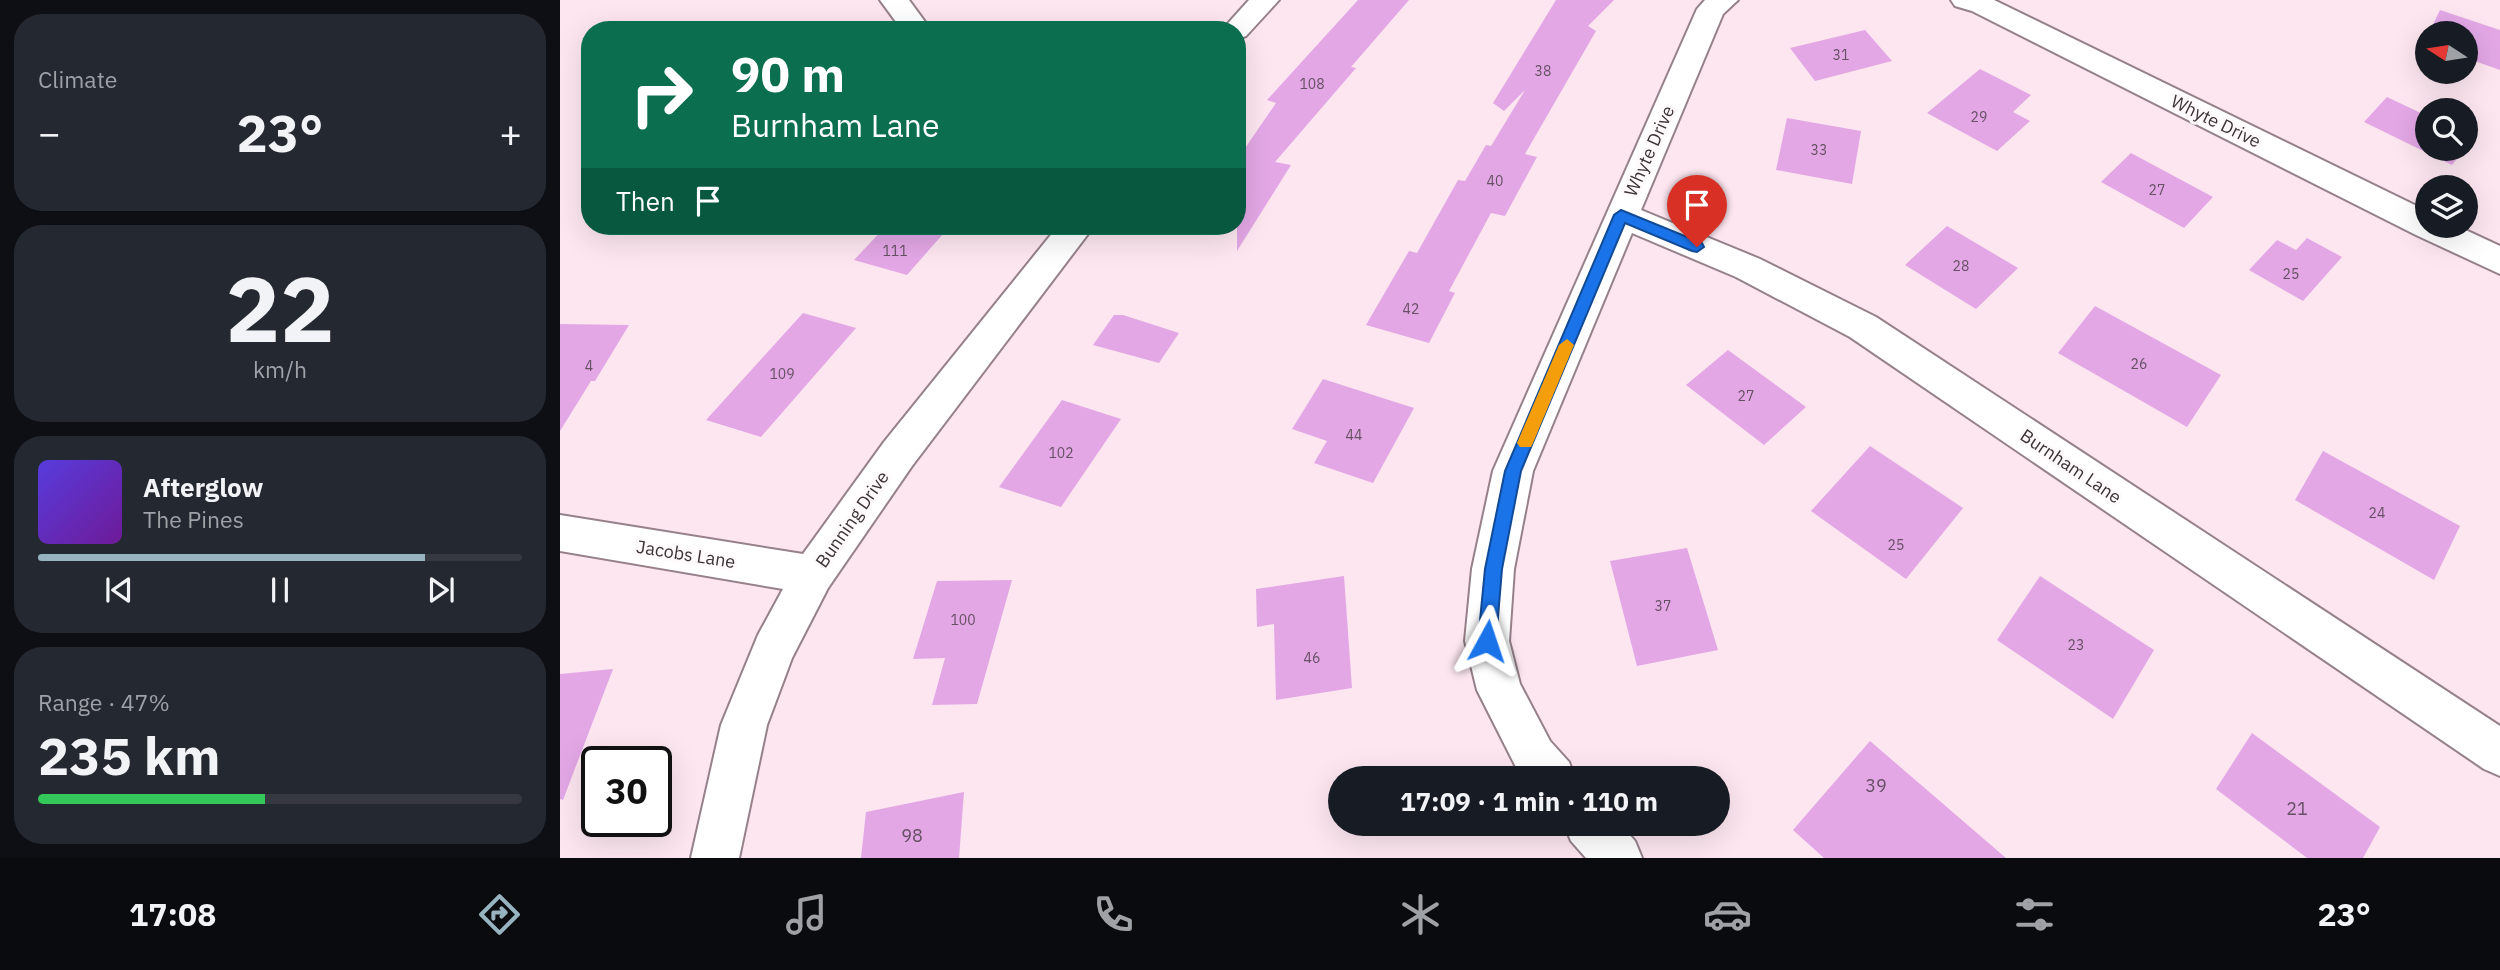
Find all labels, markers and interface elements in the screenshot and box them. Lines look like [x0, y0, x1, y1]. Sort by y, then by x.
north arrow [2415, 21, 2478, 84]
map controls [2415, 21, 2478, 238]
text: 90 m [731, 42, 845, 105]
house number: 31 [1833, 46, 1849, 64]
icon: right [616, 49, 707, 140]
house number: 38 [1535, 62, 1551, 80]
text: Climate [38, 64, 117, 94]
house number: 108 [1299, 75, 1325, 93]
street label: Whyte Drive [2167, 89, 2265, 153]
button: search [2415, 98, 2478, 161]
text: 23° [237, 99, 323, 166]
street label: Whyte Drive [1619, 102, 1679, 200]
text: Burnham Lane [731, 104, 940, 146]
text: − [38, 108, 61, 157]
text: + [499, 108, 522, 157]
house number: 29 [1971, 108, 1987, 126]
house number: 33 [1811, 141, 1827, 159]
house number: 40 [1487, 172, 1503, 190]
pin [1667, 175, 1727, 247]
button: layers [2415, 175, 2478, 238]
house number: 27 [2149, 181, 2165, 199]
icon: arrive [689, 182, 727, 220]
text: Then [616, 184, 675, 218]
icon: arrive [1678, 186, 1716, 224]
house number: 111 [882, 242, 908, 260]
text: 22 [225, 249, 335, 367]
house number: 28 [1953, 257, 1969, 275]
house number: 25 [2283, 265, 2299, 283]
house number: 42 [1403, 300, 1419, 318]
text: km/h [253, 354, 307, 384]
house number: 26 [2131, 355, 2147, 373]
house number: 4 [585, 357, 593, 375]
house number: 109 [769, 365, 795, 383]
house number: 27 [1738, 387, 1754, 405]
street label: Burnham Lane [2016, 424, 2126, 508]
house number: 44 [1346, 426, 1362, 444]
house number: 102 [1048, 444, 1074, 462]
street label: Bunning Drive [810, 466, 894, 572]
text: Afterglow [143, 470, 263, 504]
text: The Pines [143, 504, 244, 534]
house number: 24 [2369, 504, 2385, 522]
street label: Jacobs Lane [635, 535, 737, 573]
house number: 25 [1888, 536, 1904, 554]
icon: previous [100, 571, 138, 609]
icon: pause [261, 571, 299, 609]
icon: next [422, 571, 460, 609]
house number: 37 [1655, 597, 1671, 615]
position arrow [1450, 604, 1524, 678]
house number: 100 [950, 611, 976, 629]
house number: 23 [2068, 636, 2084, 654]
house number: 46 [1304, 649, 1320, 667]
text: Range · 47% [38, 687, 170, 717]
text: 235 km [38, 722, 220, 789]
speed limit sign: 30 [581, 746, 672, 837]
house number: 39 [1865, 774, 1887, 797]
text: 17:09 · 1 min · 110 m [1400, 784, 1658, 818]
house number: 21 [2286, 797, 2308, 820]
house number: 98 [901, 824, 923, 847]
icon: directions [475, 890, 524, 939]
icon: music [782, 890, 831, 939]
icon: phone [1089, 890, 1138, 939]
icon: climate [1396, 890, 1445, 939]
icon: car [1703, 890, 1752, 939]
icon: filters [2010, 890, 2059, 939]
text: 17:08 [129, 893, 216, 935]
text: 23° [2317, 893, 2371, 935]

